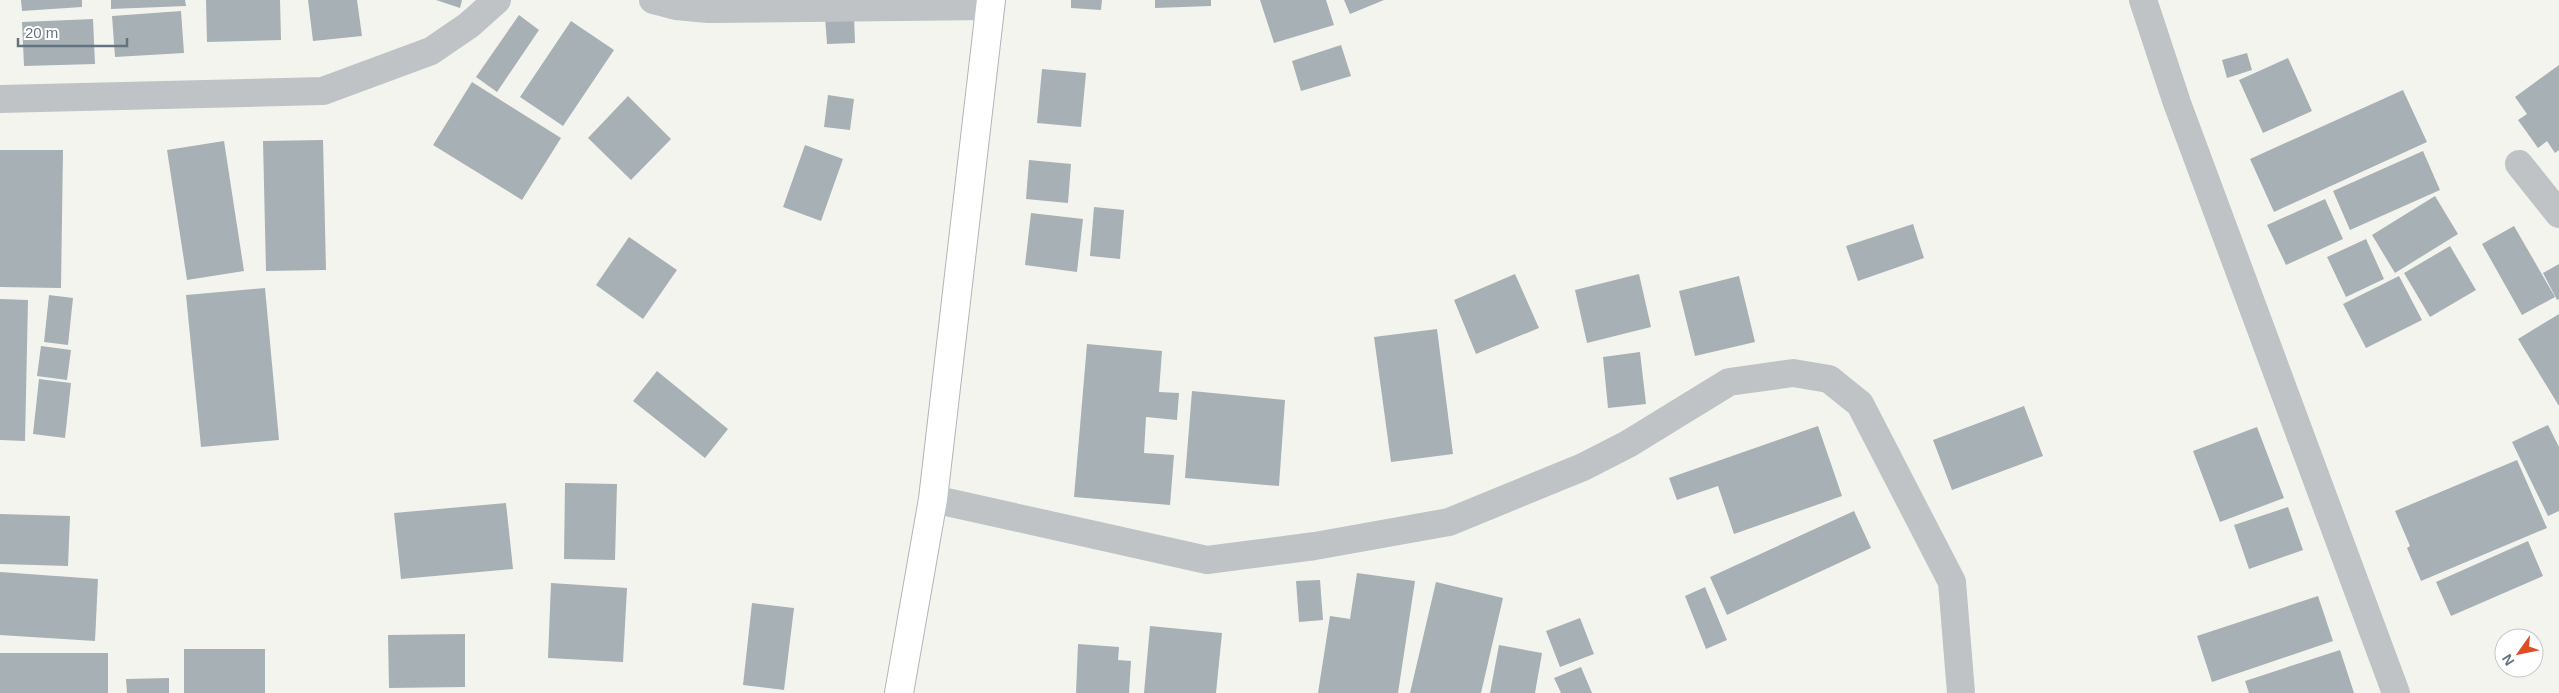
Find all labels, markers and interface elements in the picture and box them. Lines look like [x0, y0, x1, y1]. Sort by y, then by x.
scale bar [18, 15, 126, 47]
text: 20 m [25, 24, 58, 41]
north arrow [2494, 628, 2544, 678]
text: N [2499, 651, 2518, 669]

